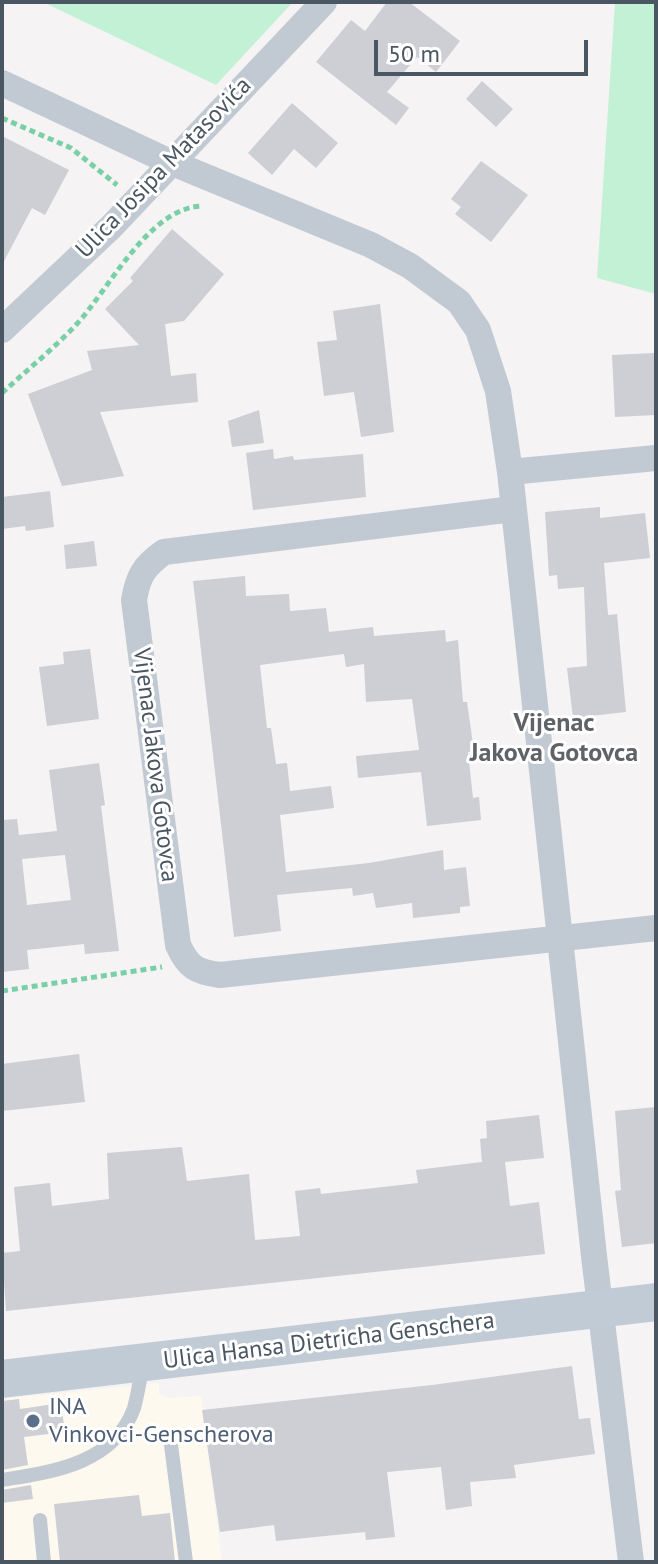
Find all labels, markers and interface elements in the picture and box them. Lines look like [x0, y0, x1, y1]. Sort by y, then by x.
scale bar [378, 24, 592, 74]
text: 50 m [388, 38, 440, 69]
street label: Ulica Josipa Matasovića [70, 72, 258, 264]
street label: Vijenac Jakova Gotovca [126, 646, 184, 884]
district label: Vijenac Jakova Gotovca [470, 708, 638, 770]
street label: Ulica Hansa Dietricha Genschera [162, 1306, 496, 1376]
place label: INA Vinkovci-Genscherova [49, 1393, 274, 1449]
marker: INA Vinkovci-Genscherova [24, 1412, 42, 1430]

